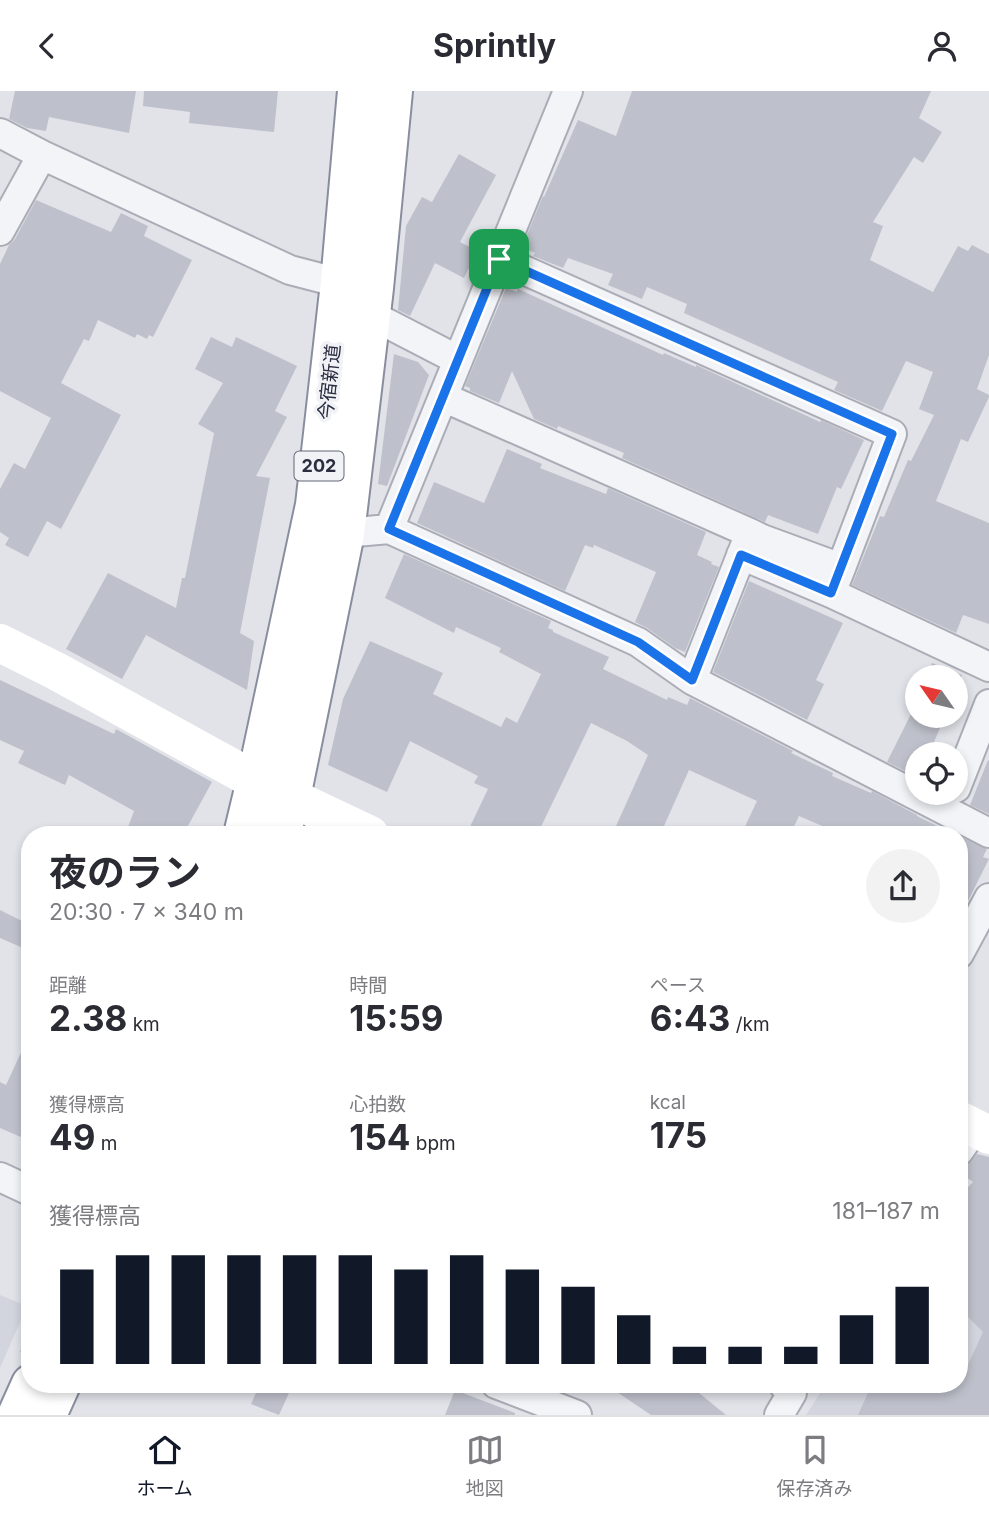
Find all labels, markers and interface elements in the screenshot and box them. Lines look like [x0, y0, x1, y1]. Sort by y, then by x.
text: Sprintly [433, 26, 556, 65]
icon: back [28, 27, 66, 65]
icon: person [923, 27, 961, 65]
pin [469, 229, 529, 289]
icon: arrive [480, 240, 518, 278]
street label: 今宿新道 [314, 343, 345, 421]
road number: 202 [294, 451, 344, 481]
north arrow [905, 665, 968, 728]
map controls [905, 665, 968, 805]
button: locate [905, 742, 968, 805]
text: 夜のラン [49, 849, 201, 895]
button: share [866, 849, 940, 923]
text: 20:30 · 7 × 340 m [49, 898, 244, 926]
text: 距離 [49, 974, 87, 997]
text: 時間 [349, 974, 387, 997]
text: ペース [650, 974, 706, 997]
text: 2.38 [49, 997, 127, 1039]
text: 15:59 [349, 997, 444, 1039]
text: 6:43 [650, 997, 730, 1039]
text: km [127, 1013, 160, 1036]
text: /km [730, 1013, 770, 1036]
text: kcal [650, 1091, 686, 1114]
text: 獲得標高 [49, 1093, 125, 1116]
text: 心拍数 [349, 1093, 406, 1116]
text: 175 [650, 1114, 707, 1156]
text: 49 [49, 1116, 95, 1158]
text: 154 [349, 1116, 410, 1158]
text: m [95, 1132, 117, 1155]
text: bpm [410, 1132, 456, 1155]
text: 181–187 m [832, 1197, 940, 1225]
text: 獲得標高 [49, 1202, 141, 1230]
tab: ホーム [136, 1431, 193, 1500]
tab: 地図 [466, 1431, 504, 1500]
tab: 保存済み [777, 1431, 853, 1500]

